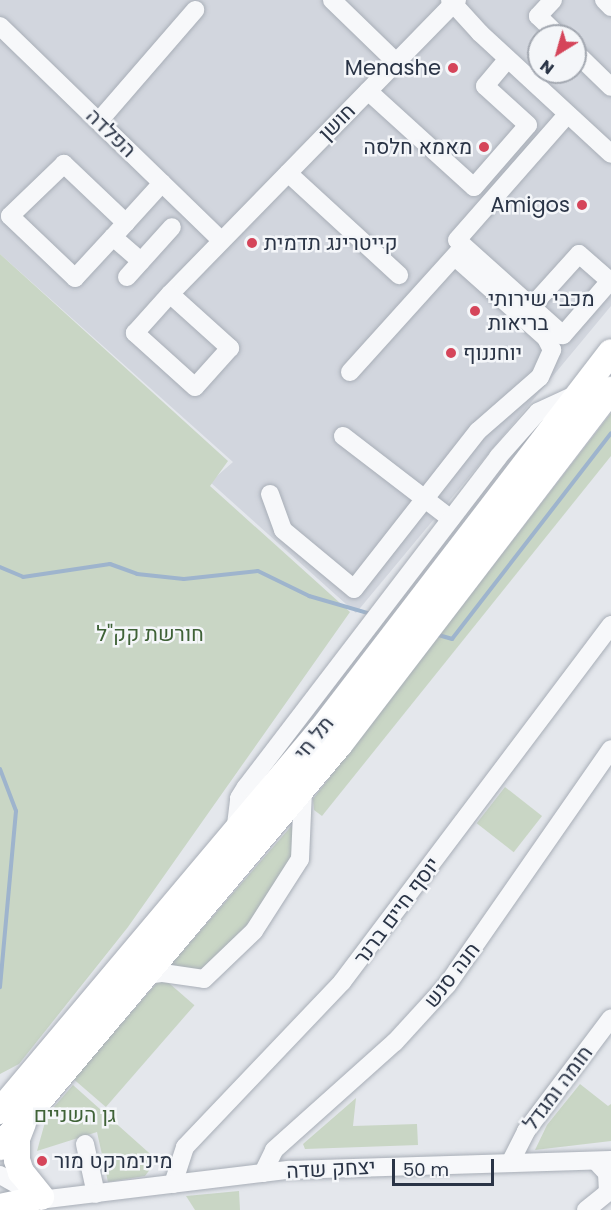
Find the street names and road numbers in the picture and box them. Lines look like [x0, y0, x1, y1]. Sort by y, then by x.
street label: חושן [313, 98, 361, 146]
street label: הפלדה [81, 103, 141, 163]
street label: תל חי [289, 711, 339, 765]
street label: יוסף חיים ברנר [349, 852, 445, 970]
street label: חנה סנש [419, 937, 485, 1013]
street label: חומה ומגדל [518, 1041, 598, 1135]
street label: יצחק שדה [286, 1154, 376, 1184]

